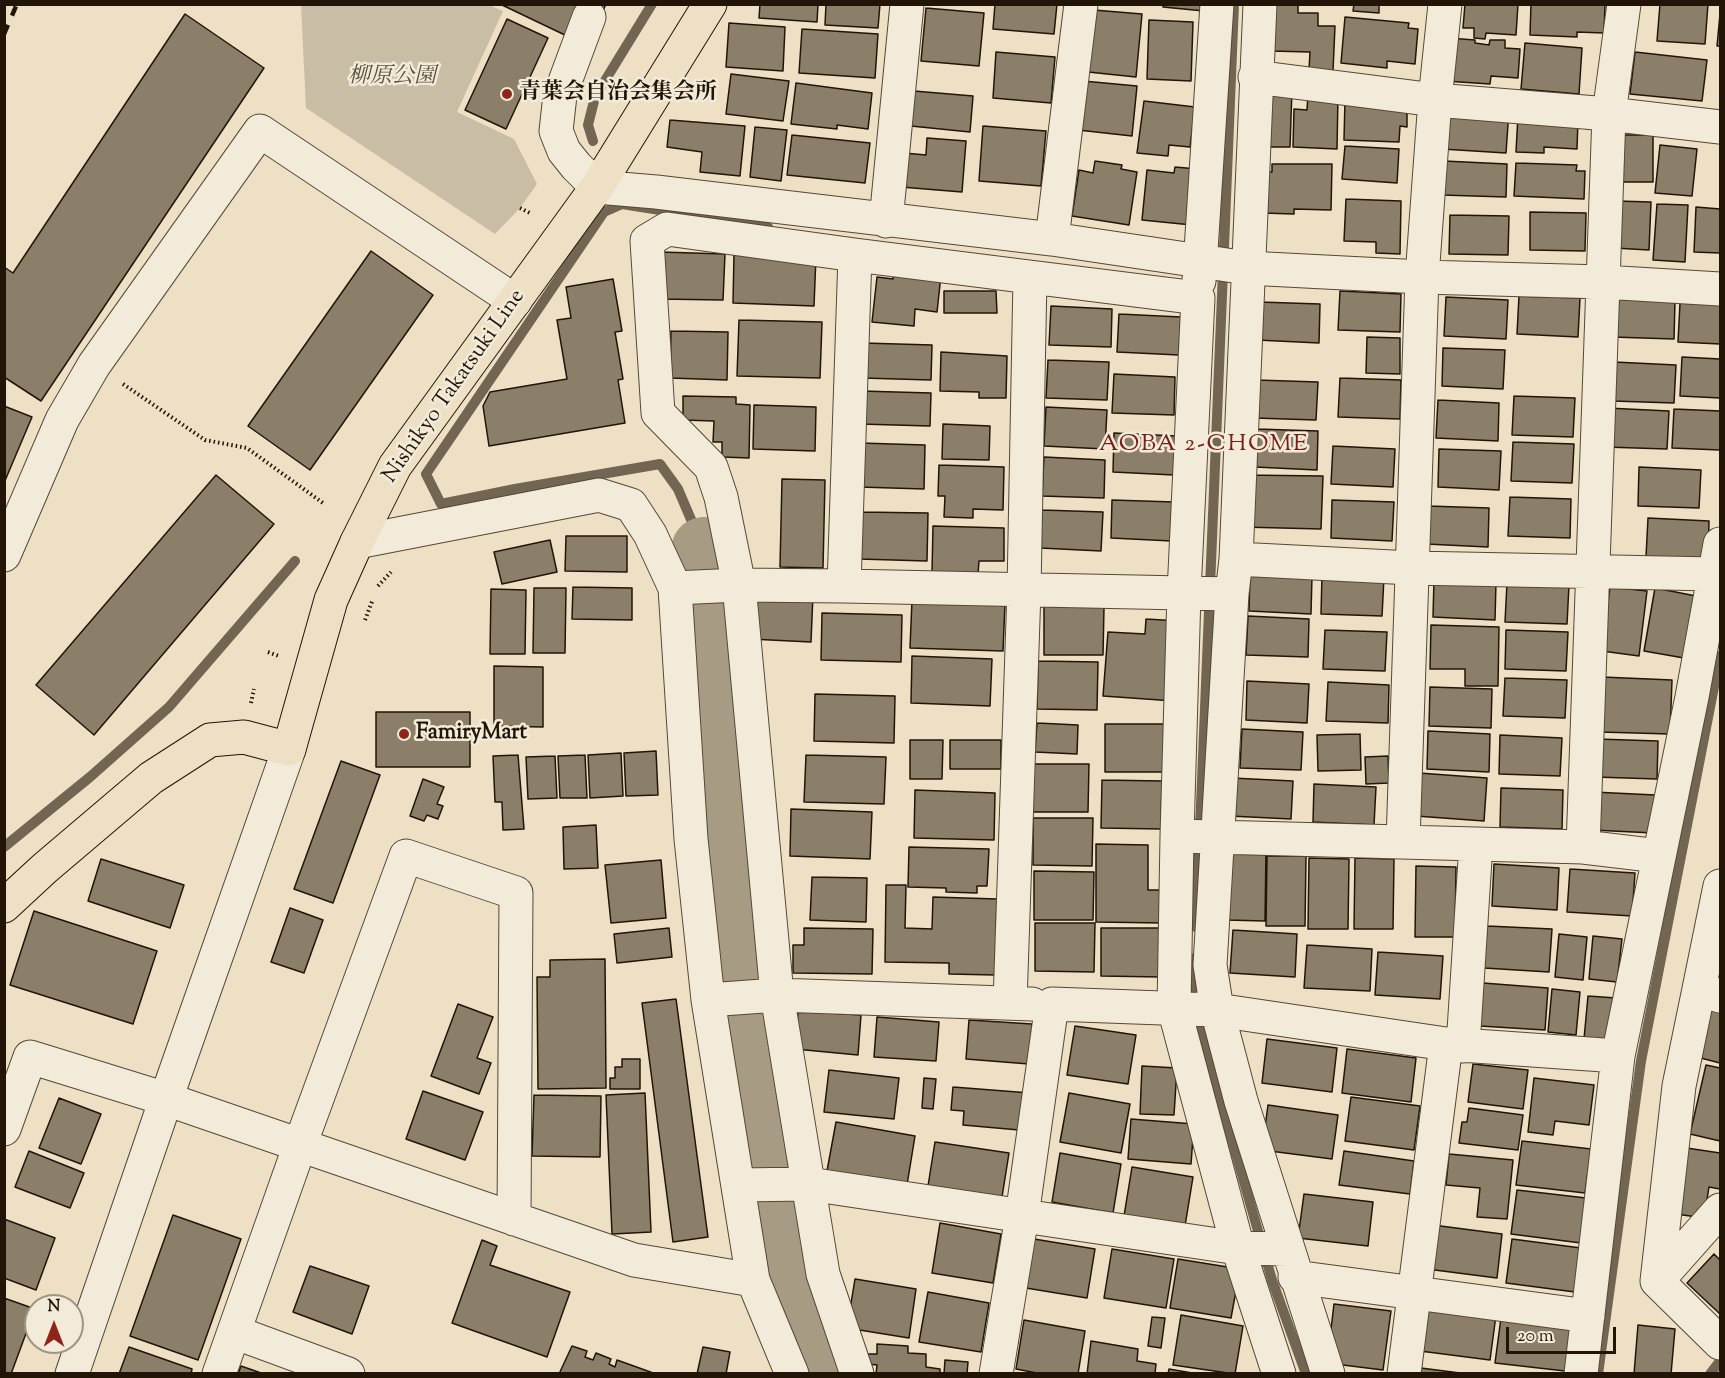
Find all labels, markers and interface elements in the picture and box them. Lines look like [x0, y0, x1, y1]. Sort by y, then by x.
park label: 柳原公園 [348, 65, 436, 91]
place label: 青葉会自治会集会所 [519, 81, 717, 107]
marker: 青葉会自治会集会所 [500, 87, 514, 101]
street label: Nishikyo Takatsuki Line [378, 285, 532, 489]
district label: AOBA 2-CHOME [1099, 432, 1309, 460]
place label: FamiryMart [416, 721, 527, 747]
marker: FamiryMart [397, 727, 411, 741]
north arrow [24, 1294, 84, 1354]
text: N [48, 1296, 60, 1319]
scale bar [1509, 1315, 1618, 1353]
text: 20 m [1517, 1324, 1554, 1350]

